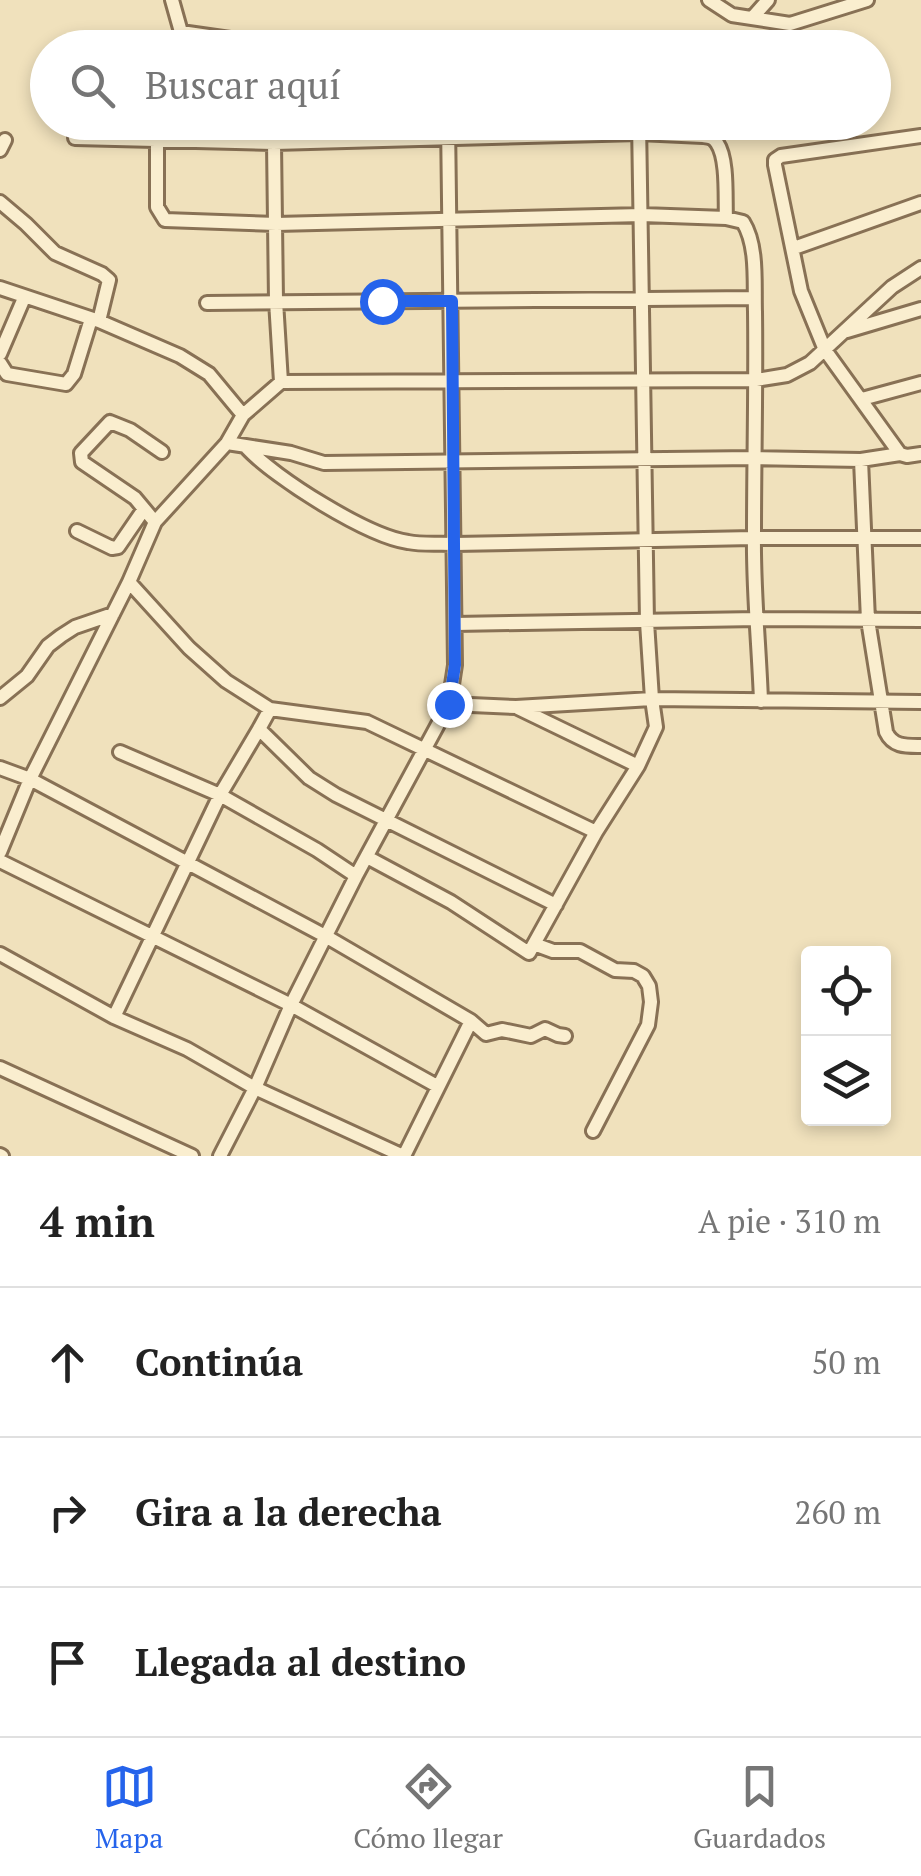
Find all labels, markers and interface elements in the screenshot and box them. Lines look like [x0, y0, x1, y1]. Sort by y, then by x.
search box [30, 30, 891, 140]
icon: search [65, 58, 120, 113]
text: Buscar aquí [145, 60, 341, 110]
route start [360, 279, 406, 325]
route end [427, 682, 473, 728]
map controls [801, 946, 891, 1126]
button: locate [801, 946, 891, 1036]
button: layers [801, 1036, 891, 1126]
text: 4 min [40, 1193, 155, 1249]
text: A pie · 310 m [698, 1200, 881, 1242]
icon: ahead [40, 1335, 95, 1390]
text: Continúa [135, 1337, 303, 1387]
text: 50 m [811, 1341, 881, 1383]
icon: right [40, 1485, 95, 1540]
text: Gira a la derecha [135, 1487, 442, 1537]
text: 260 m [794, 1491, 881, 1533]
icon: arrive [40, 1635, 95, 1690]
text: Llegada al destino [135, 1637, 466, 1687]
tab: Mapa [95, 1759, 163, 1856]
tab: Cómo llegar [353, 1759, 503, 1856]
tab: Guardados [693, 1759, 826, 1856]

